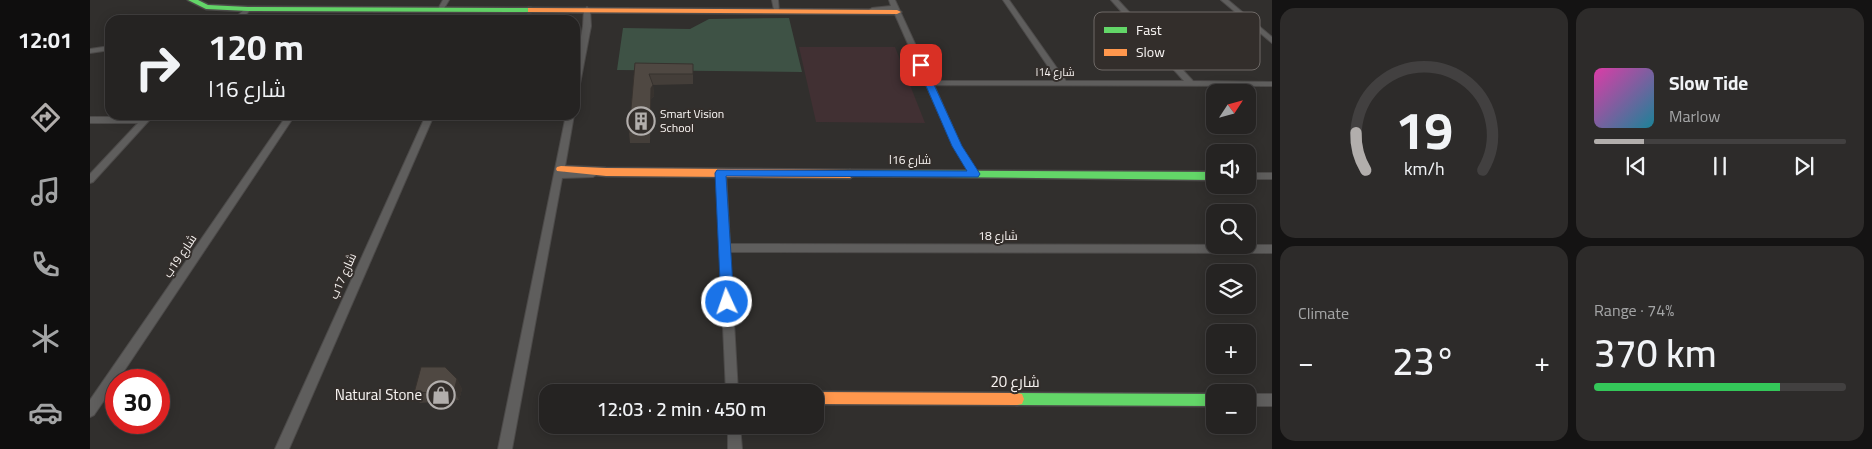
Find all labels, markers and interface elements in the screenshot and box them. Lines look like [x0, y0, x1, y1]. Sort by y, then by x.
legend [1094, 12, 1260, 70]
text: 120 m [208, 14, 304, 80]
text: Fast [1136, 17, 1162, 43]
text: 12:01 [18, 19, 72, 61]
icon: right [125, 35, 190, 100]
text: Slow [1136, 39, 1165, 65]
pin [900, 44, 942, 86]
icon: arrive [907, 51, 935, 79]
street label: شارع 14ا [1035, 62, 1075, 82]
text: Slow Tide [1669, 65, 1748, 101]
text: شارع 16ا [208, 68, 286, 110]
text: 19 [1395, 81, 1453, 179]
north arrow [1206, 84, 1256, 134]
map controls [1206, 84, 1256, 434]
icon: directions [28, 100, 63, 135]
text: Marlow [1669, 101, 1720, 131]
place label: Smart Vision School [660, 102, 724, 139]
building icon: Smart Vision School [626, 106, 656, 136]
button: sound [1206, 144, 1256, 194]
street label: شارع 16ا [889, 148, 931, 171]
text: km/h [1404, 152, 1444, 185]
icon: previous [1622, 152, 1650, 180]
icon: pause [1706, 152, 1734, 180]
icon: next [1790, 152, 1818, 180]
icon: music [28, 174, 63, 209]
button: search [1206, 204, 1256, 254]
street label: شارع 18 [978, 224, 1018, 247]
street label: شارع 19ب [156, 229, 203, 282]
icon: phone [28, 247, 63, 282]
street label: شارع 17ب [322, 249, 363, 303]
button: layers [1206, 264, 1256, 314]
position arrow [700, 275, 752, 327]
text: Range · 74% [1594, 295, 1674, 325]
text: Climate [1298, 298, 1349, 328]
text: 370 km [1594, 317, 1717, 389]
icon: climate [28, 321, 63, 356]
button: + [1206, 324, 1256, 374]
text: 23° [1392, 325, 1456, 397]
text: − [1298, 336, 1314, 388]
text: + [1534, 336, 1550, 388]
street label: شارع 20 [990, 367, 1040, 396]
speed limit sign: 30 [105, 369, 170, 434]
place label: Natural Stone [335, 380, 422, 409]
shop icon: Natural Stone [426, 380, 456, 410]
button: − [1206, 384, 1256, 434]
text: 12:03 · 2 min · 450 m [597, 391, 766, 427]
icon: car [28, 395, 63, 430]

